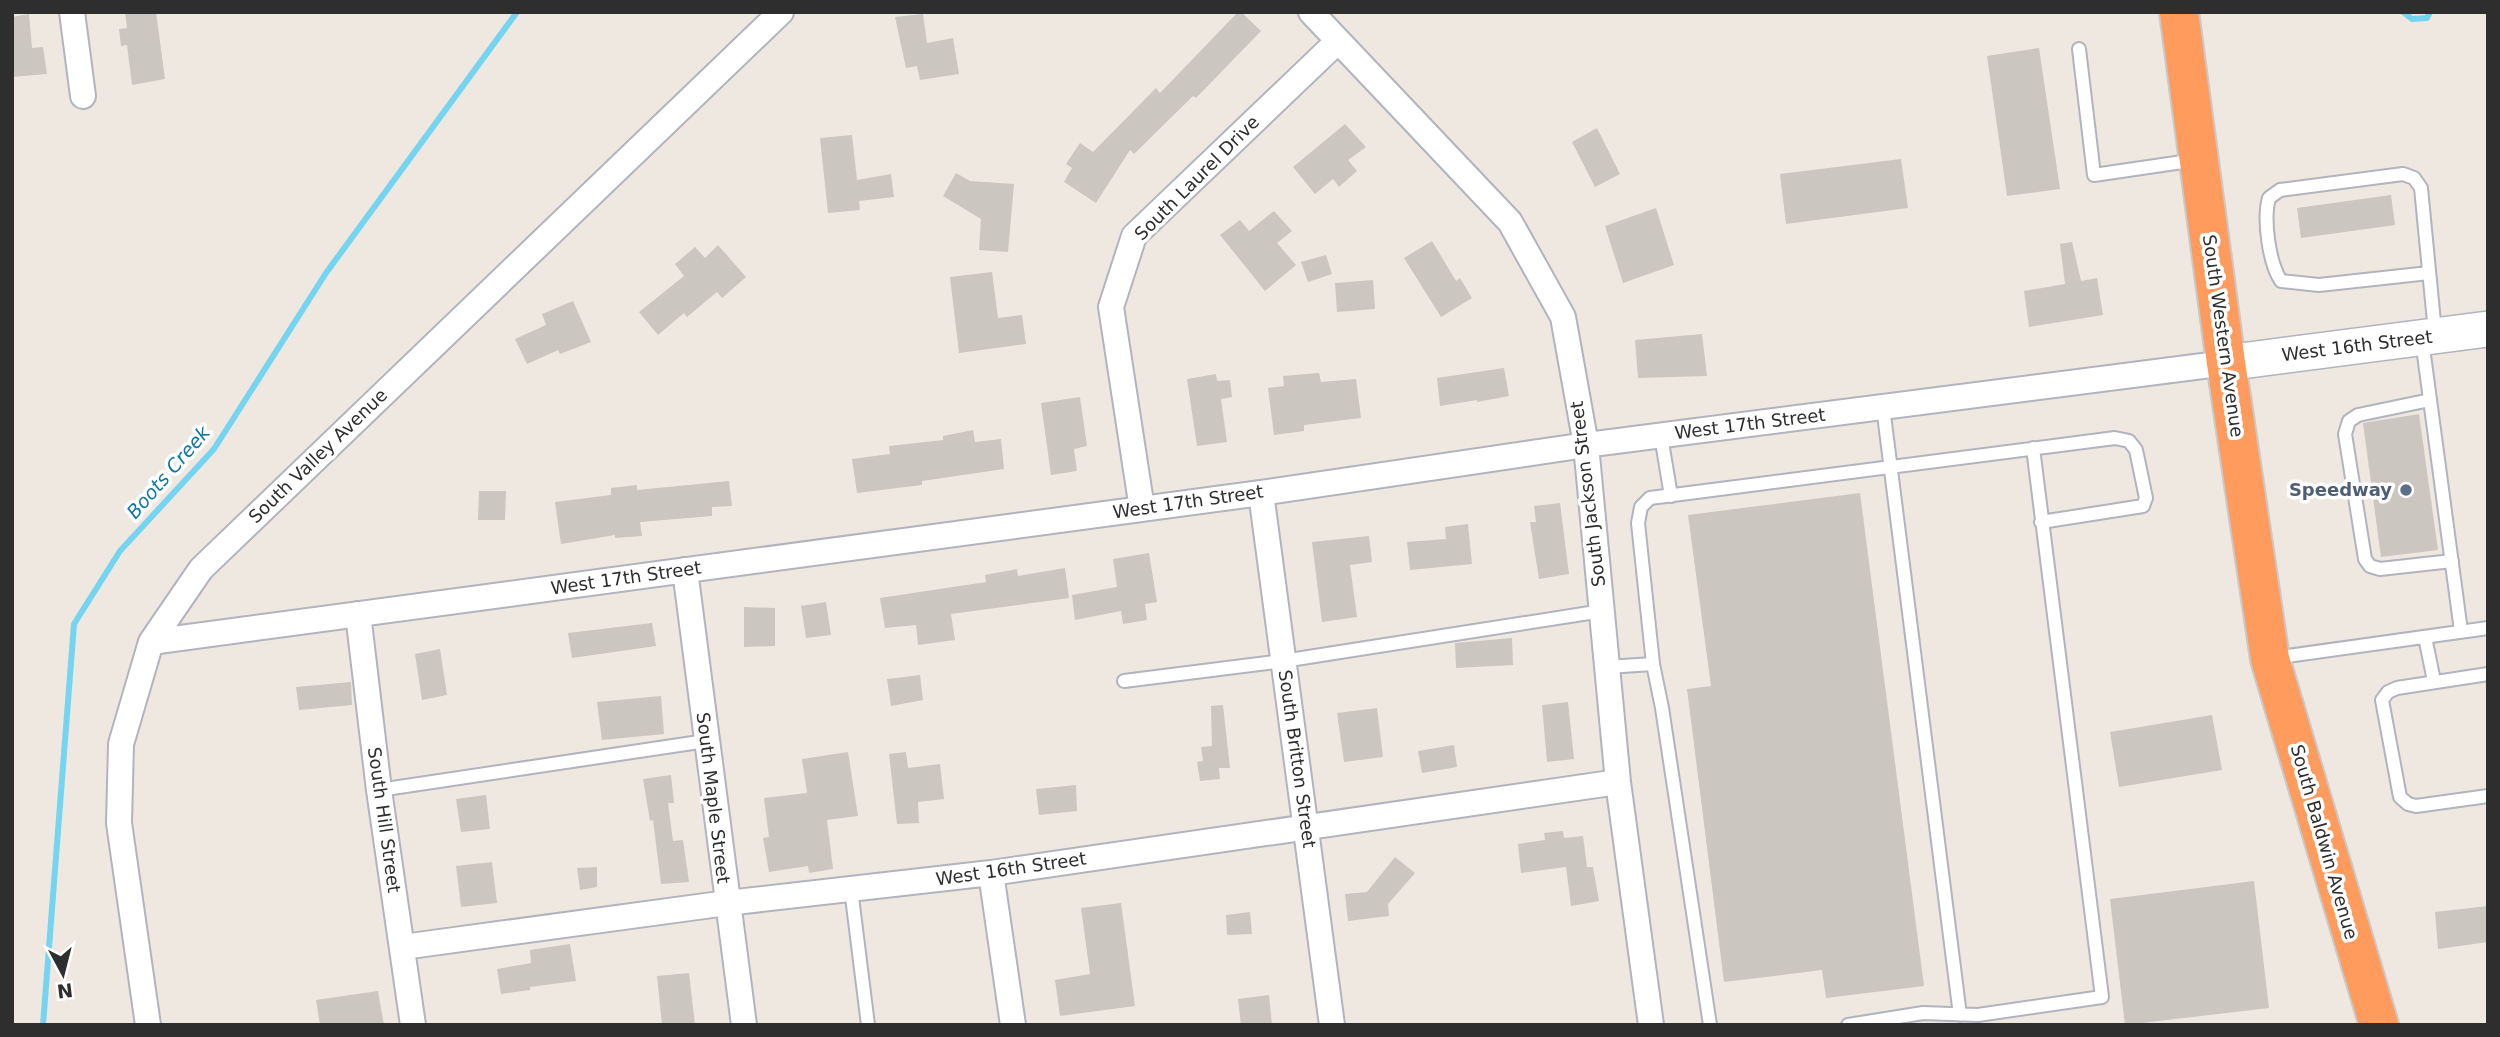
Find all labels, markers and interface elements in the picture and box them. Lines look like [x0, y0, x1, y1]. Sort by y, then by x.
street label: South Laurel Drive [1130, 111, 1263, 244]
street label: South Western Avenue [2199, 233, 2248, 439]
street label: West 16th Street [2280, 326, 2434, 365]
street label: South Valley Avenue [244, 384, 391, 527]
street label: South Jackson Street [1566, 400, 1609, 588]
street label: West 17th Street [1673, 404, 1827, 443]
water label: Boots Creek [122, 421, 215, 523]
place label: Speedway [2289, 479, 2392, 500]
street label: West 17th Street [1111, 481, 1265, 522]
marker: Speedway [2398, 482, 2414, 498]
street label: West 17th Street [549, 557, 703, 598]
street label: South Britton Street [1275, 668, 1320, 849]
street label: South Maple Street [693, 711, 734, 885]
street label: South Baldwin Avenue [2287, 742, 2362, 942]
street label: South Hill Street [364, 746, 405, 894]
street label: West 16th Street [934, 848, 1088, 889]
north arrow [28, 939, 98, 1009]
text: N [56, 979, 74, 1003]

